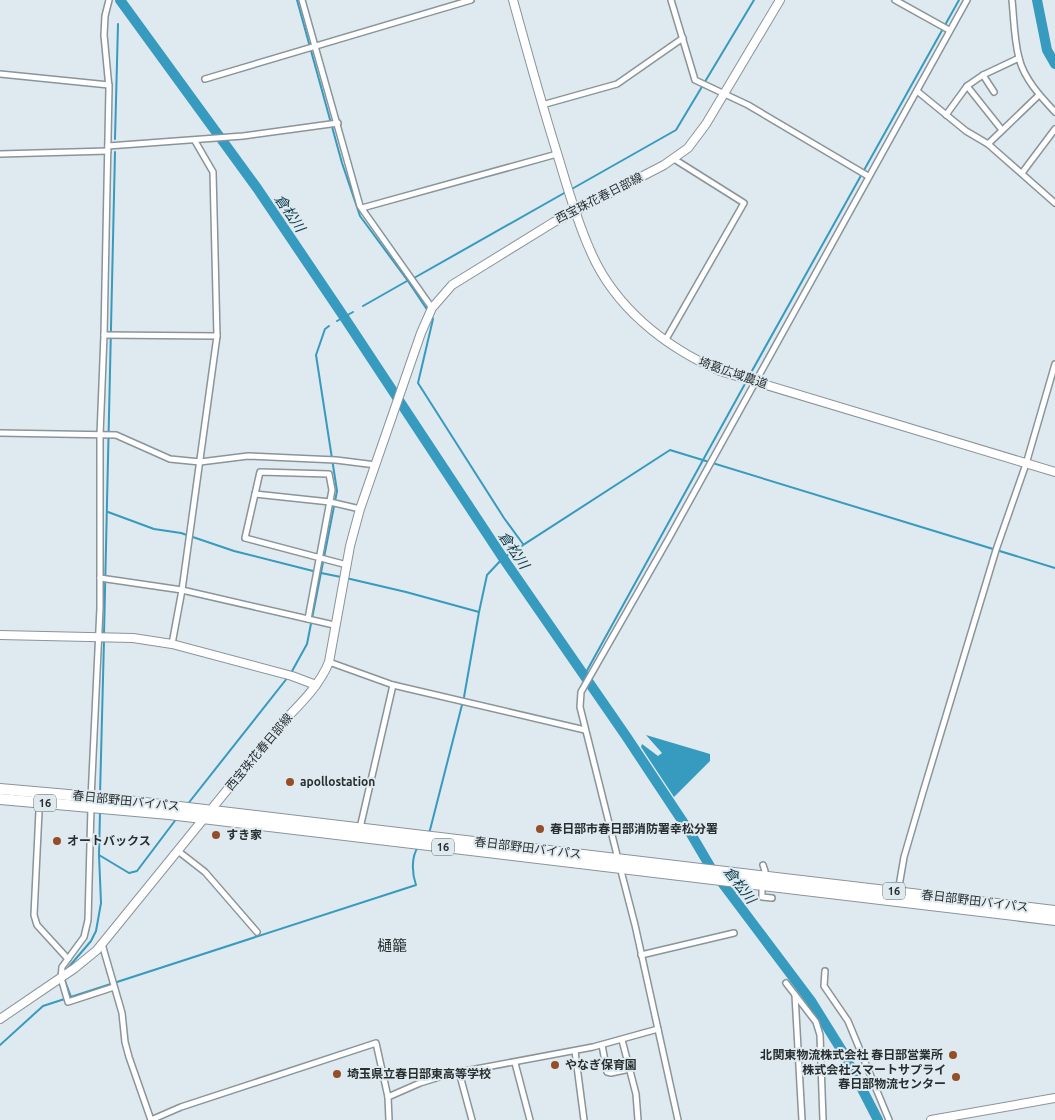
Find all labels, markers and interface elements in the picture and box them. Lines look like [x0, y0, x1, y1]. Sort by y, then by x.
street label: 西宝珠花春日部線 [553, 170, 644, 225]
water label: 倉松川 [272, 191, 309, 237]
street label: 埼葛広域農道 [697, 355, 769, 390]
water label: 倉松川 [496, 528, 533, 574]
street label: 西宝珠花春日部線 [223, 711, 294, 793]
place label: apollostation [300, 775, 375, 788]
marker: apollostation [284, 776, 296, 788]
street label: 春日部野田バイパス [72, 788, 180, 813]
road number: 16 [34, 794, 56, 811]
place label: 春日部市春日部消防署幸松分署 [550, 822, 718, 835]
marker: 春日部市春日部消防署幸松分署 [534, 823, 546, 835]
place label: すき家 [226, 828, 262, 841]
marker: すき家 [210, 829, 222, 841]
place label: オートバックス [67, 834, 151, 847]
street label: 春日部野田バイパス [474, 834, 582, 861]
marker: オートバックス [51, 835, 63, 847]
road number: 16 [432, 839, 454, 856]
water label: 倉松川 [721, 863, 760, 908]
road number: 16 [883, 882, 905, 899]
street label: 春日部野田バイパス [921, 887, 1029, 914]
district label: 樋籠 [377, 937, 407, 954]
place label: 北関東物流株式会社 春日部営業所 [760, 1048, 943, 1061]
marker: 北関東物流株式会社 春日部営業所 [947, 1049, 959, 1061]
place label: やなぎ保育園 [565, 1058, 637, 1071]
marker: やなぎ保育園 [549, 1059, 561, 1071]
place label: 株式会社スマートサプライ 春日部物流センター [802, 1063, 946, 1090]
place label: 埼玉県立春日部東高等学校 [347, 1067, 491, 1080]
marker: 埼玉県立春日部東高等学校 [331, 1068, 343, 1080]
marker: 株式会社スマートサプライ 春日部物流センター [950, 1071, 962, 1083]

